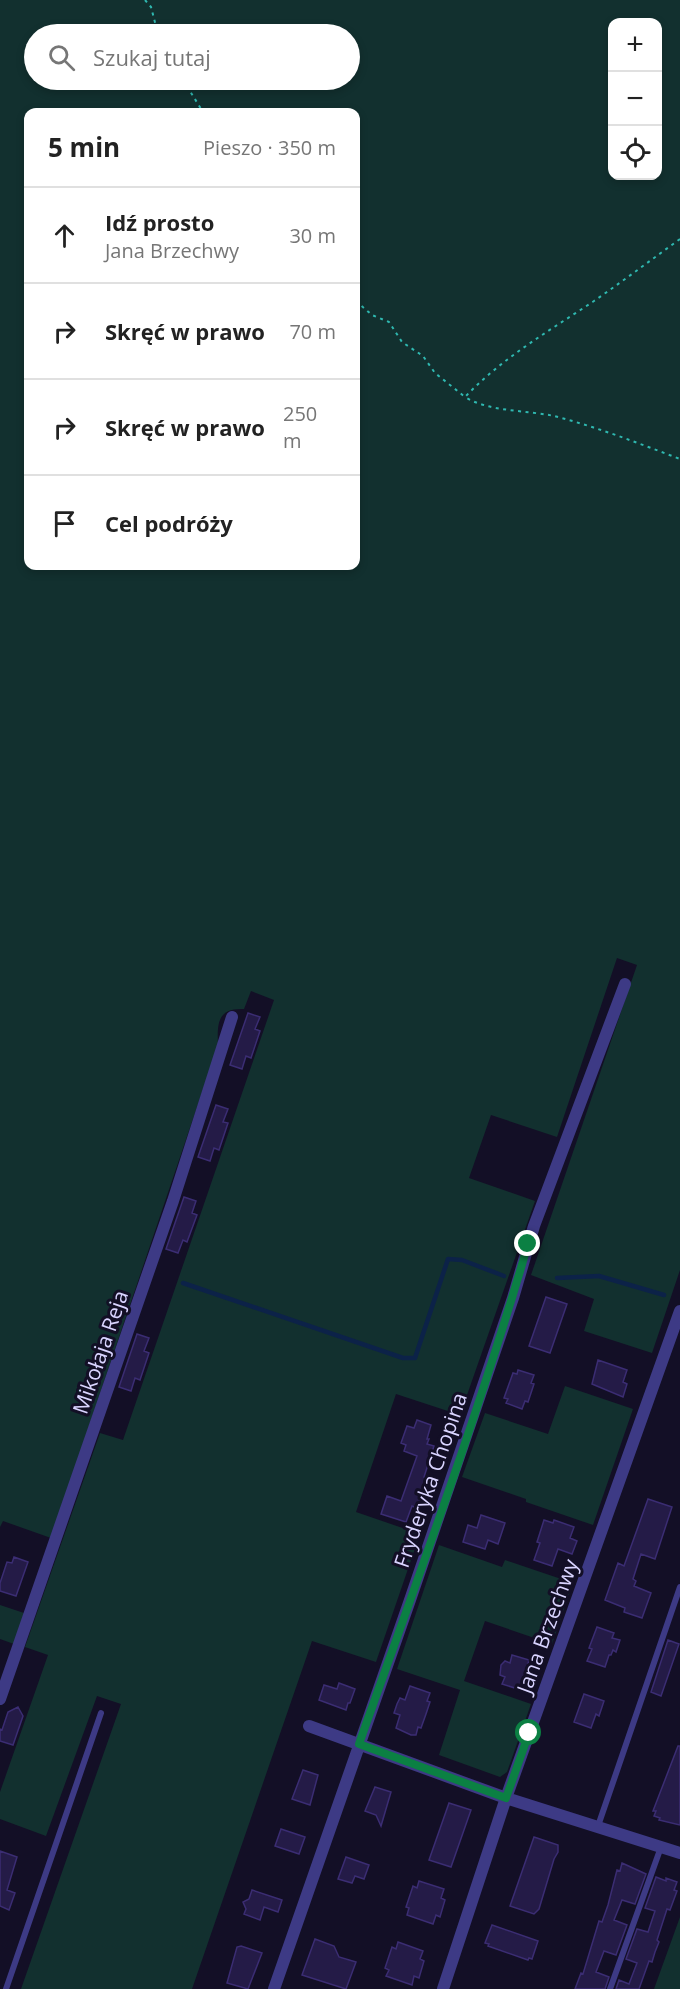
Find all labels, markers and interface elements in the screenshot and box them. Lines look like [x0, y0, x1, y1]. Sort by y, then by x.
map controls [608, 18, 662, 180]
button: + [608, 18, 662, 72]
search box [24, 24, 360, 90]
icon: search [45, 41, 78, 74]
text: Szukaj tutaj [93, 42, 211, 72]
button: − [608, 72, 662, 126]
button: locate [608, 126, 662, 180]
text: 5 min [48, 129, 120, 165]
text: Pieszo · 350 m [203, 134, 336, 161]
text: Idź prosto [105, 207, 214, 237]
icon: ahead [48, 219, 81, 252]
text: 30 m [289, 222, 336, 249]
text: Jana Brzechwy [105, 237, 239, 264]
icon: right [48, 315, 81, 348]
text: Skręć w prawo [105, 316, 265, 346]
text: 70 m [289, 318, 336, 345]
text: 250 m [283, 400, 317, 454]
icon: right [48, 411, 81, 444]
text: Skręć w prawo [105, 412, 265, 442]
icon: arrive [48, 507, 81, 540]
text: Cel podróży [105, 508, 233, 538]
route end [514, 1230, 540, 1256]
street label: Mikołaja Reja [66, 1286, 134, 1418]
street label: Fryderyka Chopina [387, 1389, 473, 1571]
street label: Jana Brzechwy [509, 1555, 584, 1699]
route start [515, 1719, 541, 1745]

